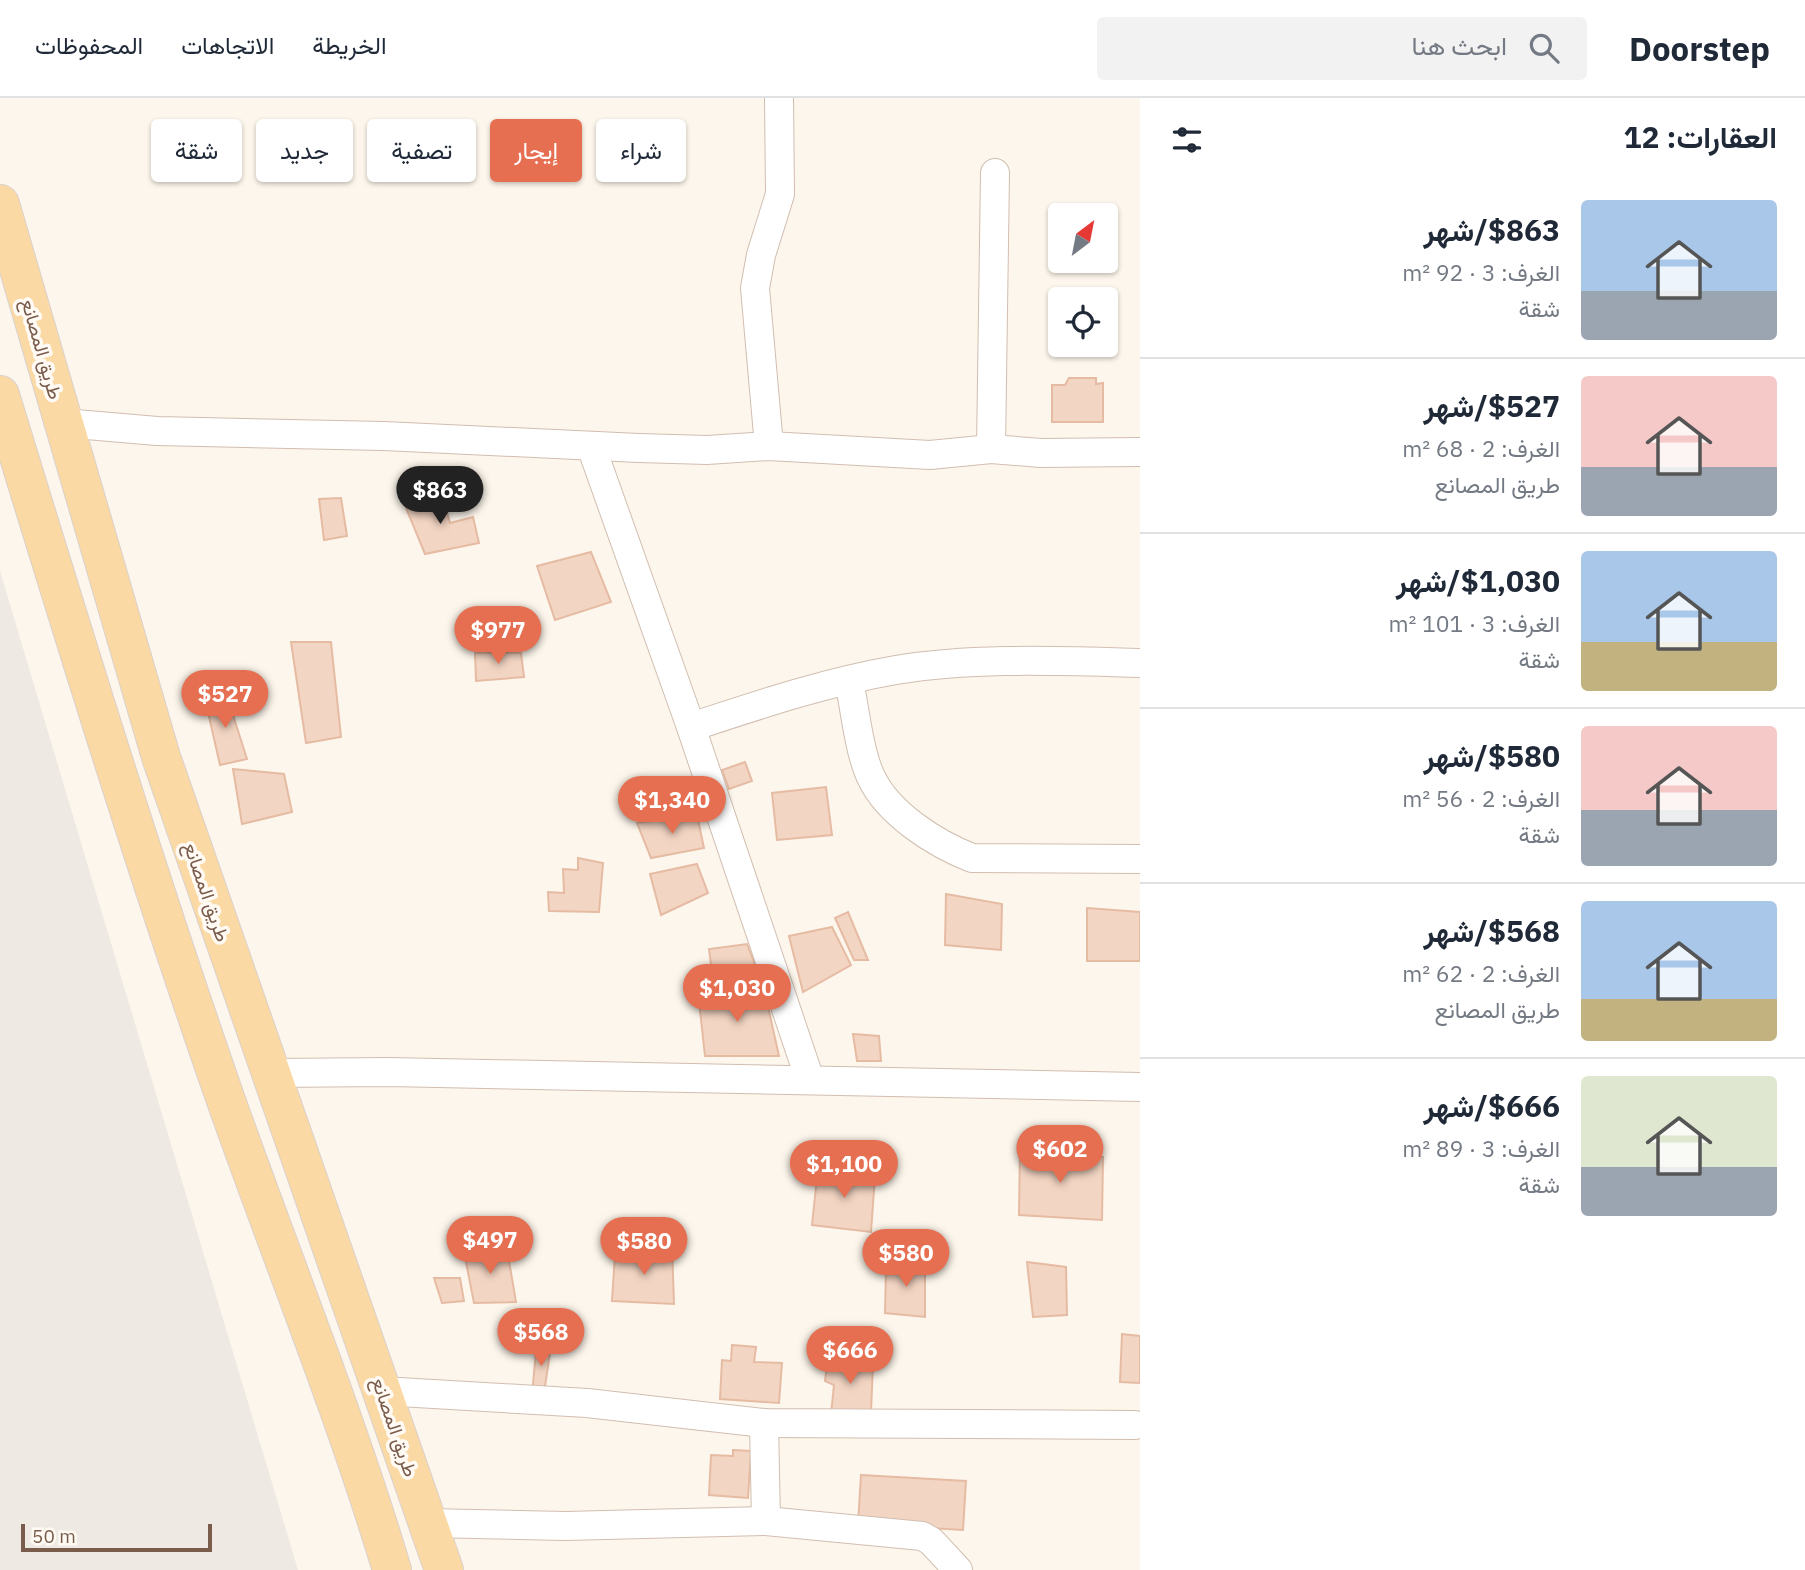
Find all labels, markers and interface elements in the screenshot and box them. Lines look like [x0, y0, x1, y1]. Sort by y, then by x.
search box [1097, 17, 1587, 80]
text: Doorstep [1629, 27, 1770, 70]
text: ابحث هنا [1412, 28, 1507, 62]
text: المحفوظات [35, 29, 143, 61]
text: الاتجاهات [181, 29, 274, 61]
text: الخريطة [312, 29, 387, 61]
icon: search [1525, 29, 1563, 67]
text: العقارات: 12 [1623, 117, 1777, 156]
chip: شقة [151, 119, 242, 182]
chip: جديد [256, 119, 353, 182]
chip: تصفية [367, 119, 476, 182]
chip: إيجار [490, 119, 582, 182]
chip: شراء [596, 119, 686, 182]
icon: filters [1168, 121, 1206, 159]
north arrow [1048, 203, 1118, 273]
map controls [1048, 203, 1118, 357]
text: $863/شهر [1423, 210, 1560, 249]
icon: home [1637, 228, 1721, 312]
text: الغرف: 3 · 92 m² [1402, 257, 1560, 287]
button: locate [1048, 287, 1118, 357]
text: شقة [1518, 293, 1560, 323]
street label: طريق المصانع [14, 296, 68, 403]
text: $527/شهر [1423, 386, 1560, 425]
icon: home [1637, 404, 1721, 488]
text: الغرف: 2 · 68 m² [1402, 433, 1560, 463]
pin: $863 [399, 466, 481, 526]
text: طريق المصانع [1434, 469, 1560, 499]
text: $863 [412, 474, 468, 504]
text: $1,030/شهر [1396, 561, 1560, 600]
icon: home [1637, 579, 1721, 663]
pin: $977 [457, 606, 539, 666]
text: الغرف: 3 · 101 m² [1388, 608, 1560, 638]
text: $977 [470, 614, 526, 644]
text: شقة [1518, 644, 1560, 674]
pin: $527 [184, 670, 266, 730]
text: $527 [197, 678, 253, 708]
text: $580/شهر [1423, 736, 1560, 775]
icon: home [1637, 754, 1721, 838]
pin: $1,340 [615, 776, 729, 836]
text: الغرف: 2 · 56 m² [1402, 783, 1560, 813]
text: $1,340 [634, 784, 710, 814]
text: شقة [1518, 819, 1560, 849]
street label: طريق المصانع [177, 839, 235, 946]
text: $568/شهر [1423, 911, 1560, 950]
icon: home [1637, 929, 1721, 1013]
text: الغرف: 2 · 62 m² [1402, 958, 1560, 988]
pin: $1,030 [680, 964, 794, 1024]
text: $1,030 [699, 972, 775, 1002]
text: طريق المصانع [1434, 994, 1560, 1024]
text: $666/شهر [1423, 1086, 1560, 1125]
icon: home [1637, 1104, 1721, 1188]
pin: $602 [1019, 1126, 1101, 1185]
text: $602 [1032, 1133, 1088, 1163]
text: الغرف: 3 · 89 m² [1402, 1133, 1560, 1163]
pin: $1,100 [787, 1140, 901, 1200]
text: $1,100 [806, 1148, 882, 1178]
text: شقة [1518, 1169, 1560, 1199]
pin: $497 [449, 1216, 531, 1276]
pin: $580 [603, 1218, 685, 1277]
text: $497 [462, 1224, 518, 1254]
text: $580 [616, 1225, 672, 1255]
pin: $580 [865, 1230, 947, 1289]
text: $580 [878, 1237, 934, 1267]
pin: $568 [500, 1308, 582, 1368]
text: $568 [513, 1316, 569, 1346]
pin: $666 [809, 1326, 891, 1386]
text: $666 [822, 1334, 878, 1364]
street label: طريق المصانع [365, 1374, 423, 1481]
scale bar [21, 1521, 212, 1553]
text: 50 m [32, 1524, 76, 1548]

